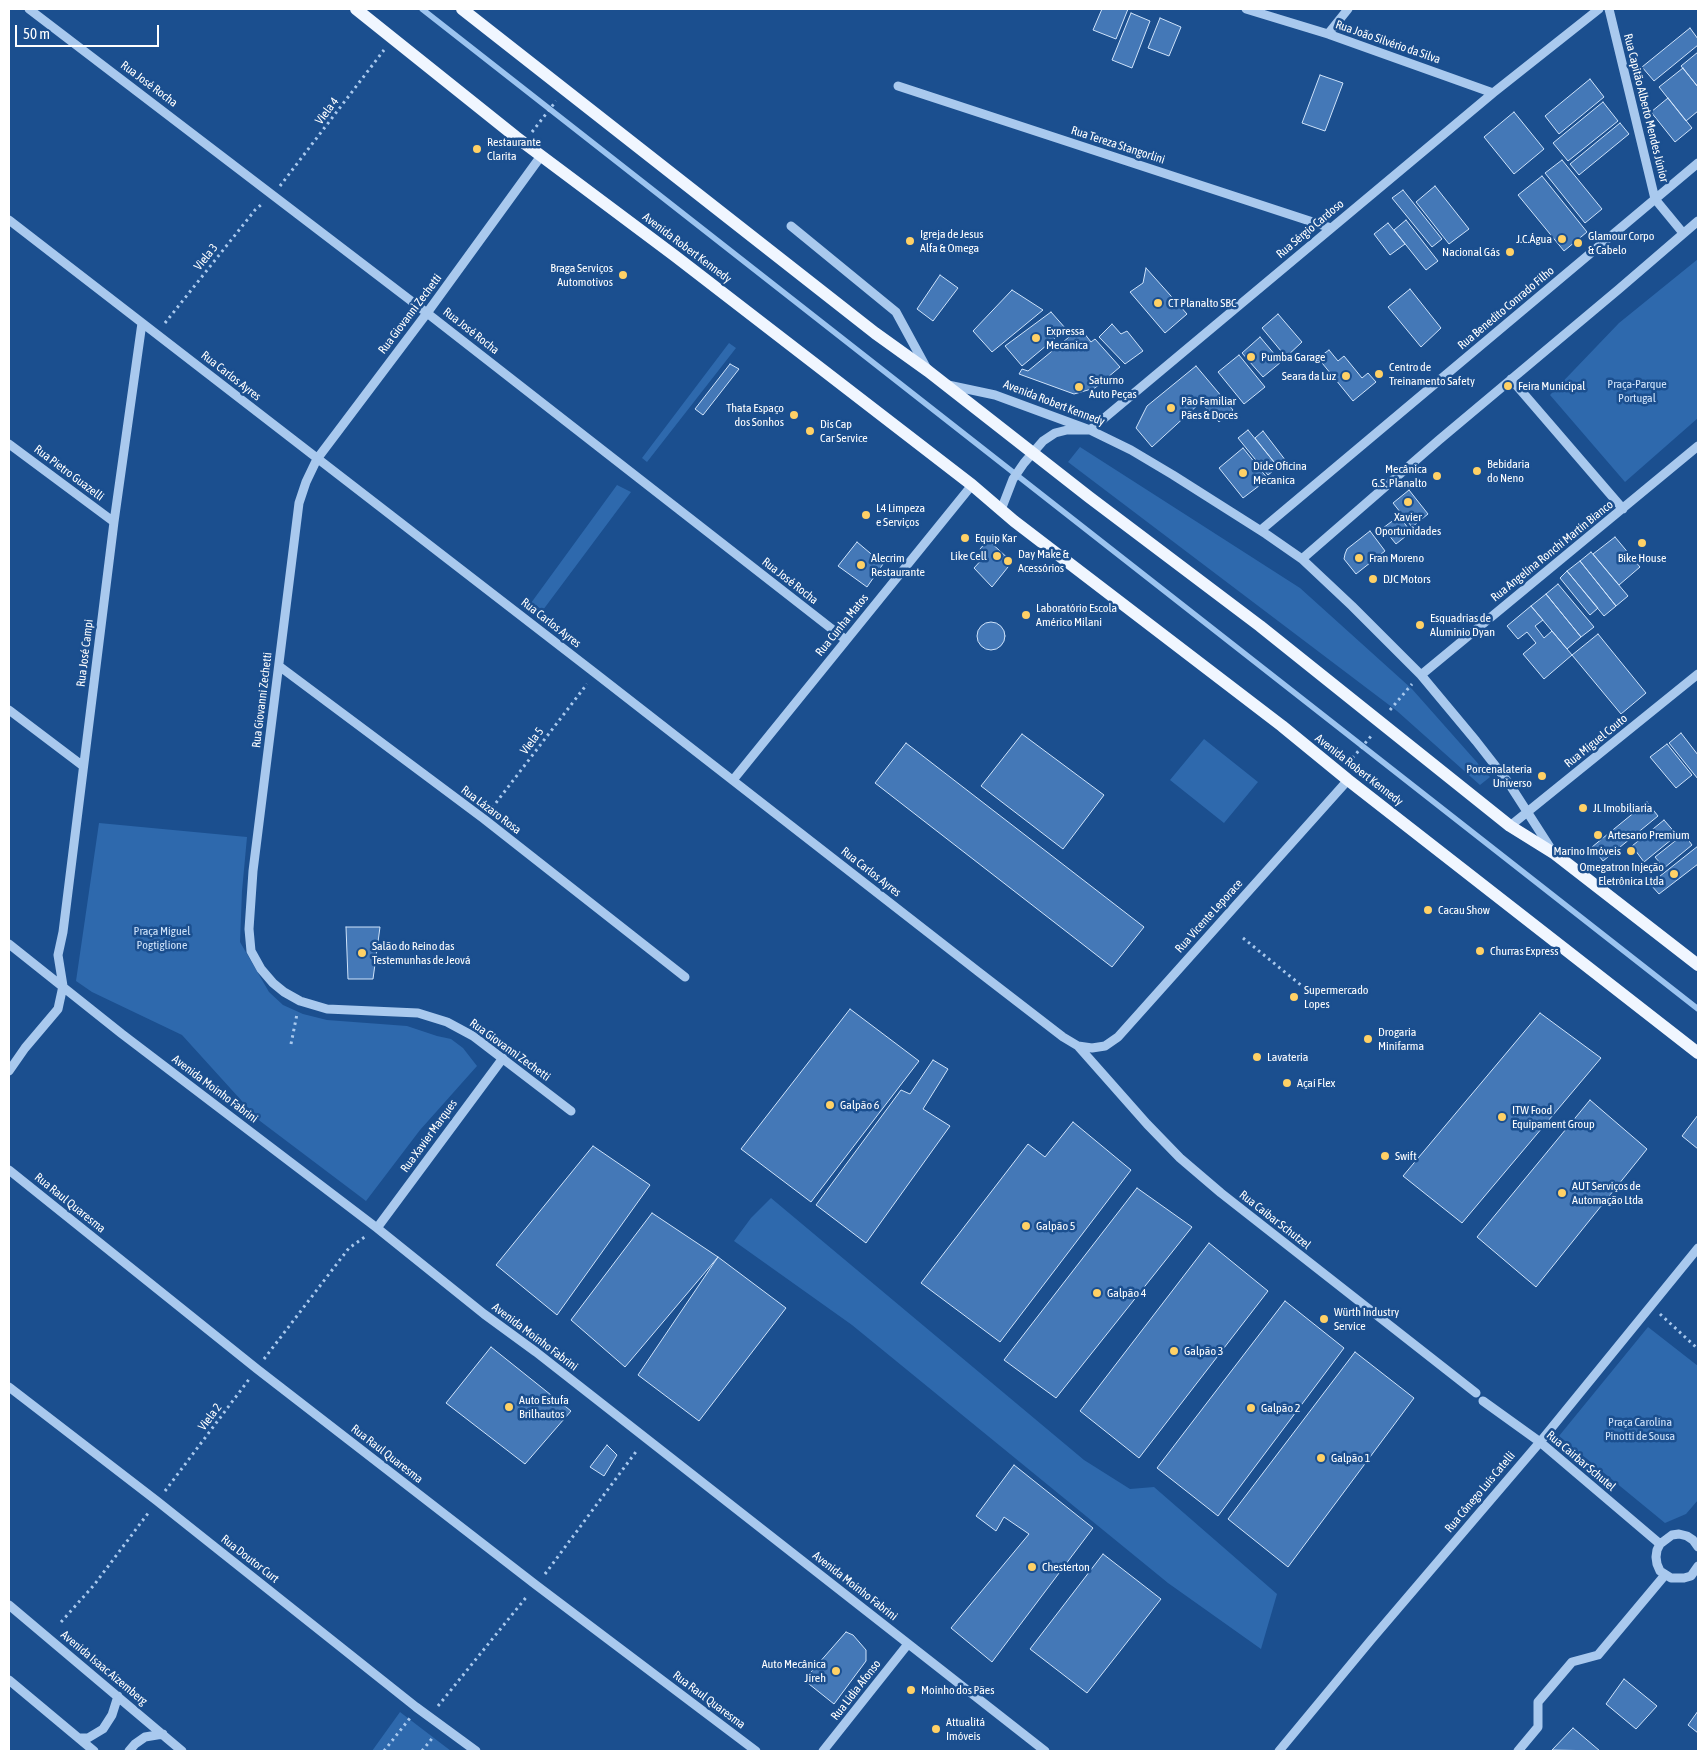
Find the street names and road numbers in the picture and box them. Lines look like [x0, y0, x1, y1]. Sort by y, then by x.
street label: Rua João Silvério da Silva [1334, 17, 1442, 67]
street label: Rua Capitão Alberto Mendes Júnior [1621, 32, 1671, 184]
street label: Rua José Rocha [118, 58, 180, 110]
street label: Viela 4 [312, 95, 342, 127]
street label: Rua Tereza Stangorlini [1069, 123, 1167, 167]
street label: Rua Sérgio Cardoso [1273, 197, 1347, 261]
street label: Avenida Robert Kennedy [640, 210, 734, 286]
street label: Viela 3 [191, 241, 221, 273]
street label: Rua Benedito Conrado Filho [1455, 263, 1557, 353]
street label: Rua Giovanni Zechetti [375, 271, 445, 357]
street label: Rua José Rocha [440, 305, 502, 357]
street label: Rua Carlos Ayres [198, 348, 264, 404]
street label: Avenida Robert Kennedy [1001, 377, 1107, 429]
street label: Rua Pietro Guazelli [31, 442, 107, 504]
street label: Rua Angelina Ronchi Martin Bianco [1488, 497, 1616, 605]
street label: Rua José Rocha [759, 555, 821, 607]
street label: Rua Cunha Matos [813, 591, 871, 659]
street label: Rua Carlos Ayres [518, 595, 584, 651]
street label: Rua José Campi [74, 618, 96, 688]
street label: Rua Giovanni Zechetti [249, 651, 275, 749]
street label: Rua Miguel Couto [1562, 711, 1630, 771]
street label: Viela 5 [517, 725, 547, 757]
street label: Avenida Robert Kennedy [1312, 731, 1406, 809]
street label: Rua Lázaro Rosa [458, 783, 524, 837]
street label: Rua Carlos Ayres [838, 844, 904, 900]
street label: Rua Vicente Leporace [1172, 876, 1246, 956]
street label: Rua Giovanni Zechetti [467, 1016, 553, 1084]
street label: Avenida Moinho Fabrini [169, 1052, 261, 1126]
street label: Rua Xavier Marques [398, 1097, 460, 1175]
street label: Rua Raul Quaresma [32, 1170, 108, 1236]
street label: Rua Caibar Schutzel [1236, 1188, 1314, 1252]
street label: Avenida Moinho Fabrini [489, 1300, 581, 1374]
street label: Viela 2 [195, 1401, 225, 1433]
street label: Rua Raul Quaresma [348, 1422, 426, 1486]
street label: Rua Cairbar Schutel [1544, 1428, 1618, 1494]
street label: Rua Cônego Luis Catelli [1442, 1448, 1518, 1536]
street label: Rua Doutor Curt [218, 1532, 282, 1586]
street label: Avenida Moinho Fabrini [810, 1548, 900, 1624]
street label: Avenida Isaac Aizemberg [58, 1628, 150, 1708]
street label: Rua Lídia Afonso [828, 1657, 884, 1723]
street label: Rua Raul Quaresma [670, 1668, 748, 1732]

